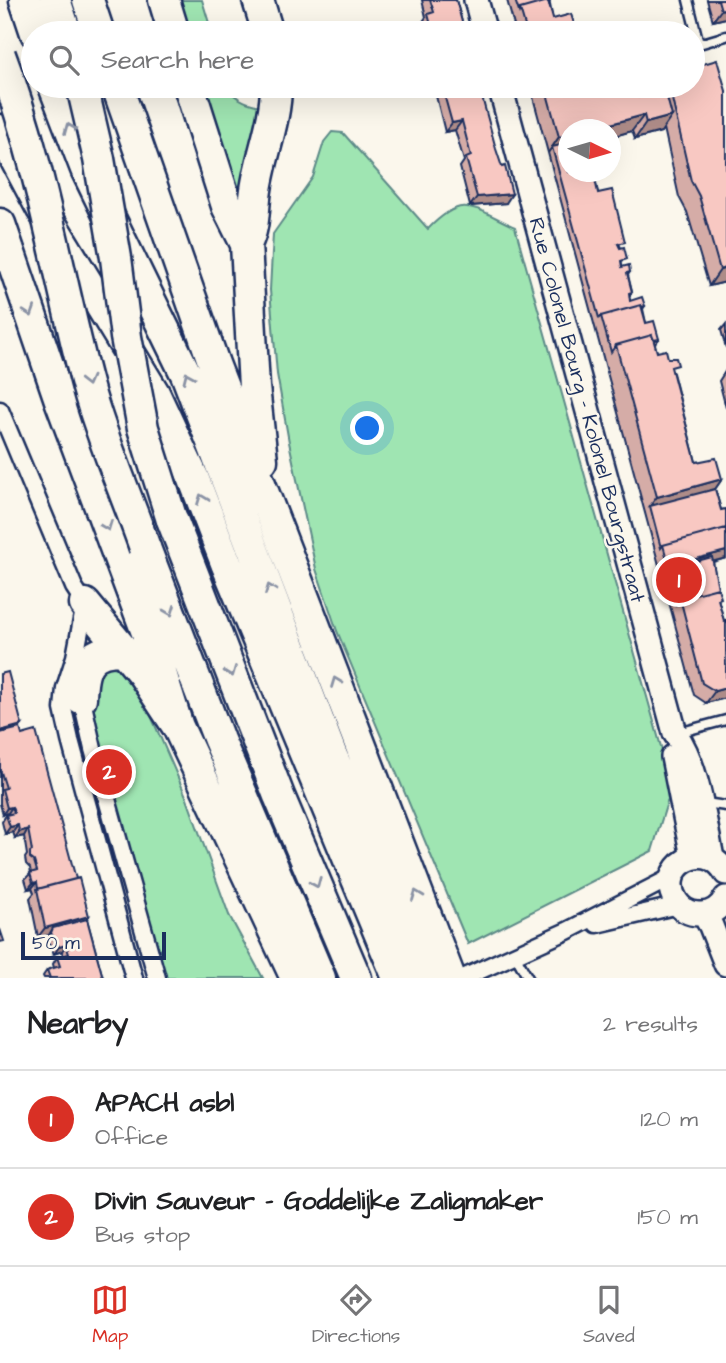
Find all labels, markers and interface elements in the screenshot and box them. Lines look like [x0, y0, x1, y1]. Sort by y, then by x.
search box [21, 21, 705, 98]
icon: search [45, 41, 83, 79]
text: Search here [101, 42, 254, 78]
north arrow [558, 119, 621, 182]
one-way arrow [64, 122, 78, 134]
street label: Rue Colonel Bourg - Kolonel Bourgstraat [520, 214, 653, 607]
one-way arrow [22, 305, 36, 318]
one-way arrow [182, 372, 196, 384]
one-way arrow [79, 375, 93, 387]
your location [350, 411, 384, 445]
one-way arrow [196, 494, 210, 506]
one-way arrow [99, 520, 113, 532]
pin: 1 [656, 554, 702, 606]
one-way arrow [265, 584, 279, 596]
one-way arrow [162, 605, 176, 617]
one-way arrow [223, 666, 237, 678]
one-way arrow [330, 677, 344, 689]
pin: 2 [86, 746, 132, 798]
one-way arrow [308, 876, 322, 889]
one-way arrow [412, 889, 426, 901]
scale bar [21, 929, 166, 961]
text: 50 m [32, 930, 80, 957]
text: Nearby [28, 1003, 128, 1045]
text: 2 results [603, 1008, 698, 1040]
text: APACH asbl [95, 1085, 234, 1121]
text: 1 [50, 1103, 52, 1135]
text: 120 m [640, 1103, 698, 1135]
text: Office [95, 1121, 168, 1153]
text: Divin Sauveur - Goddelijke Zaligmaker [95, 1183, 543, 1219]
text: 2 [44, 1201, 58, 1233]
text: 150 m [637, 1201, 698, 1233]
text: Bus stop [95, 1219, 190, 1251]
tab: Map [91, 1281, 129, 1350]
tab: Directions [312, 1281, 400, 1350]
tab: Saved [583, 1281, 635, 1350]

